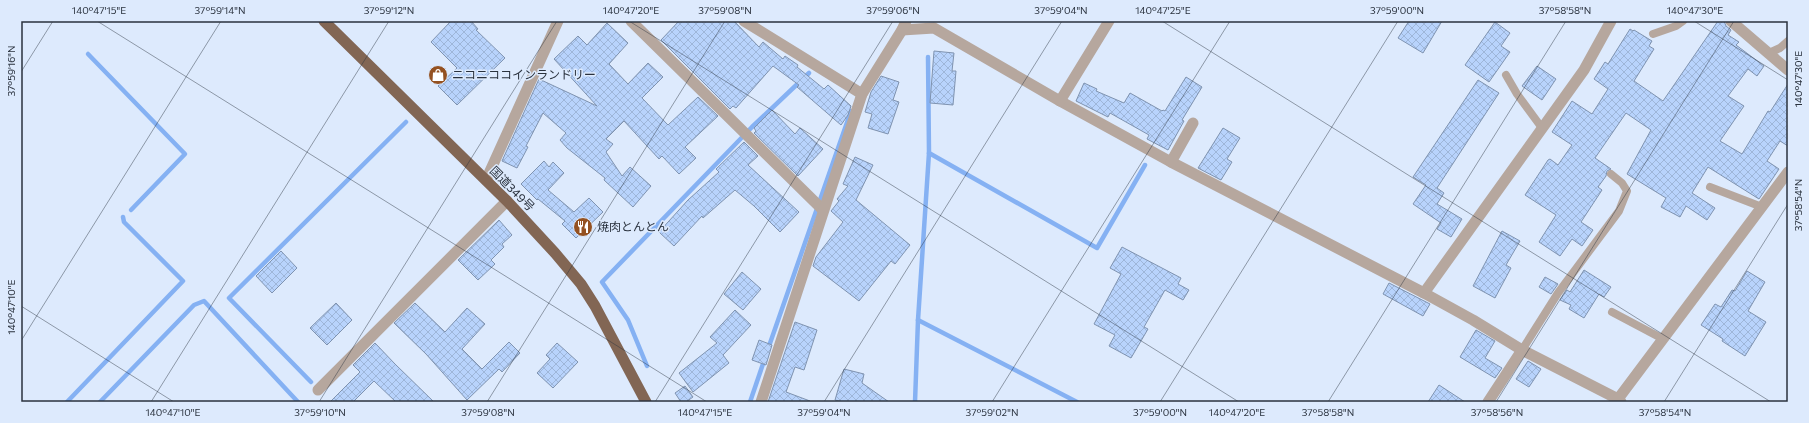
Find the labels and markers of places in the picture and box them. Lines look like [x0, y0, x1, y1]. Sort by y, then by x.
shop icon: ニコニココインランドリー [427, 64, 449, 86]
place label: ニコニココインランドリー [452, 67, 596, 81]
restaurant icon: 焼肉とんとん [572, 216, 594, 238]
place label: 焼肉とんとん [597, 219, 669, 233]

